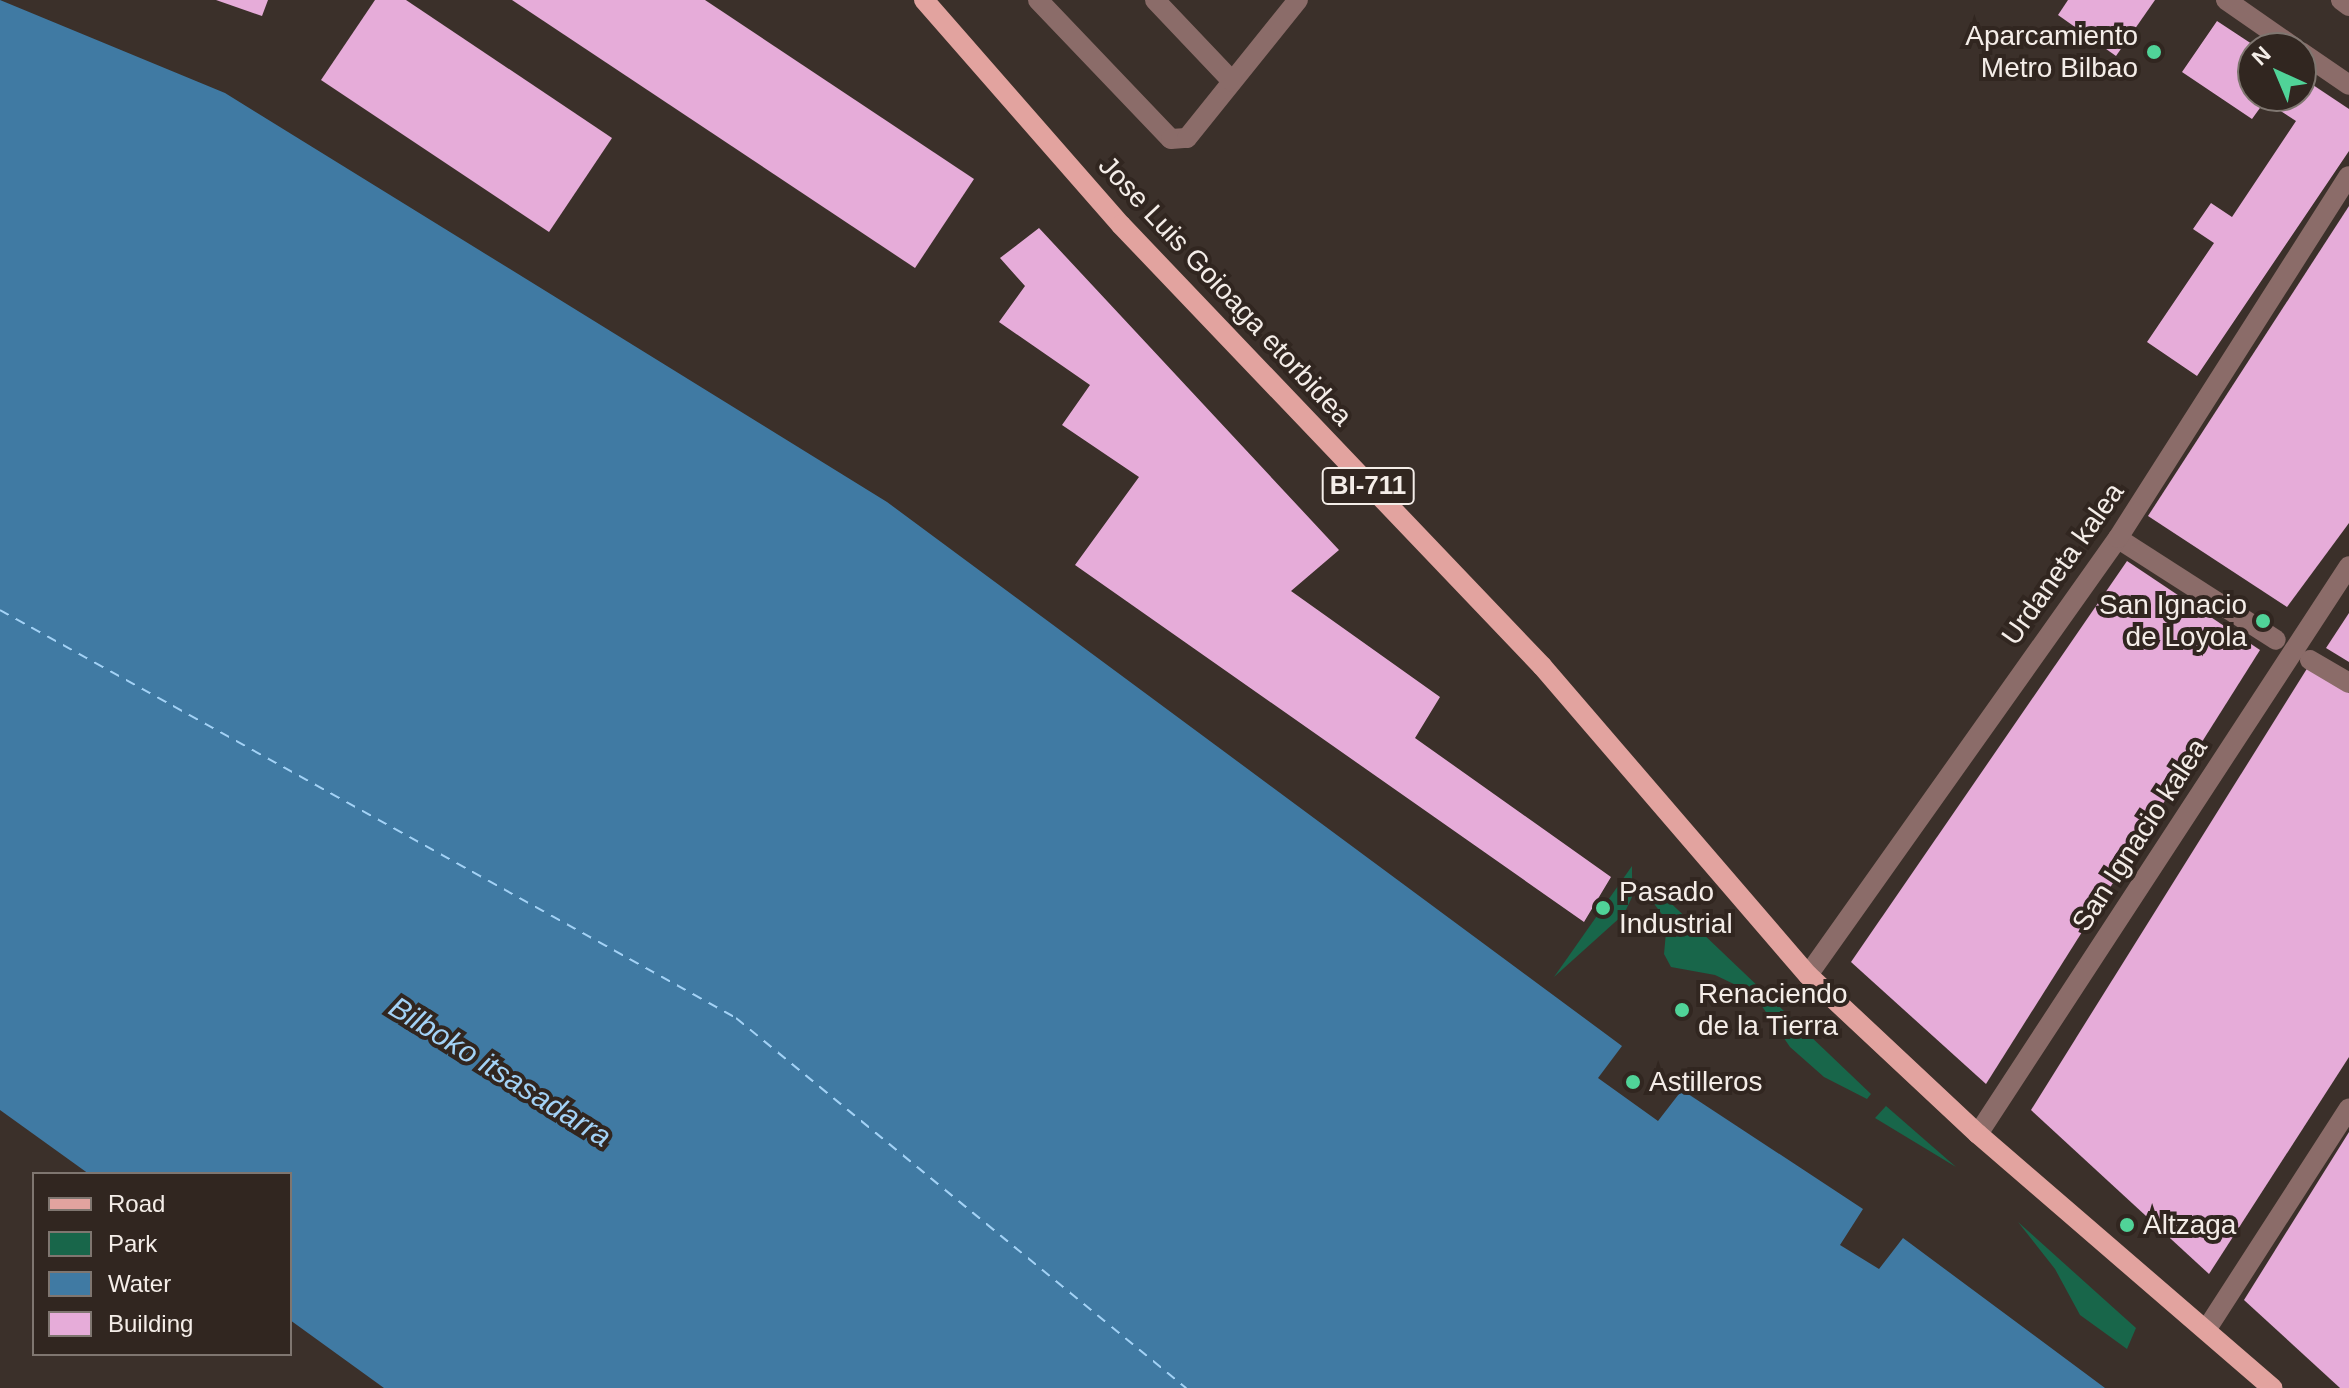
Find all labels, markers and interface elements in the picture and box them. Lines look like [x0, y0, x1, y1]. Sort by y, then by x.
place label: Aparcamiento Metro Bilbao [1965, 19, 2138, 85]
north arrow [2237, 32, 2317, 112]
text: N [2247, 41, 2276, 70]
marker: Aparcamiento Metro Bilbao [2145, 43, 2163, 61]
street label: Jose Luis Goioaga etorbidea [1091, 149, 1359, 433]
road number: BI-711 [1320, 464, 1416, 508]
street label: Urdaneta kalea [1995, 477, 2131, 651]
place label: San Ignacio de Loyola [2099, 588, 2247, 654]
marker: San Ignacio de Loyola [2254, 612, 2272, 630]
street label: San Ignacio kalea [2065, 733, 2215, 937]
place label: Pasado Industrial [1619, 875, 1733, 941]
marker: Pasado Industrial [1594, 899, 1612, 917]
place label: Renaciendo de la Tierra [1698, 977, 1847, 1043]
water label: Bilboko itsasadarra [382, 989, 618, 1155]
marker: Renaciendo de la Tierra [1673, 1001, 1691, 1019]
place label: Astilleros [1649, 1065, 1763, 1099]
marker: Astilleros [1624, 1073, 1642, 1091]
legend [32, 1172, 292, 1356]
text: Road [108, 1190, 165, 1217]
place label: Altzaga [2143, 1208, 2236, 1242]
marker: Altzaga [2118, 1216, 2136, 1234]
text: Park [108, 1230, 157, 1257]
text: Water [108, 1270, 171, 1297]
text: Building [108, 1310, 193, 1337]

